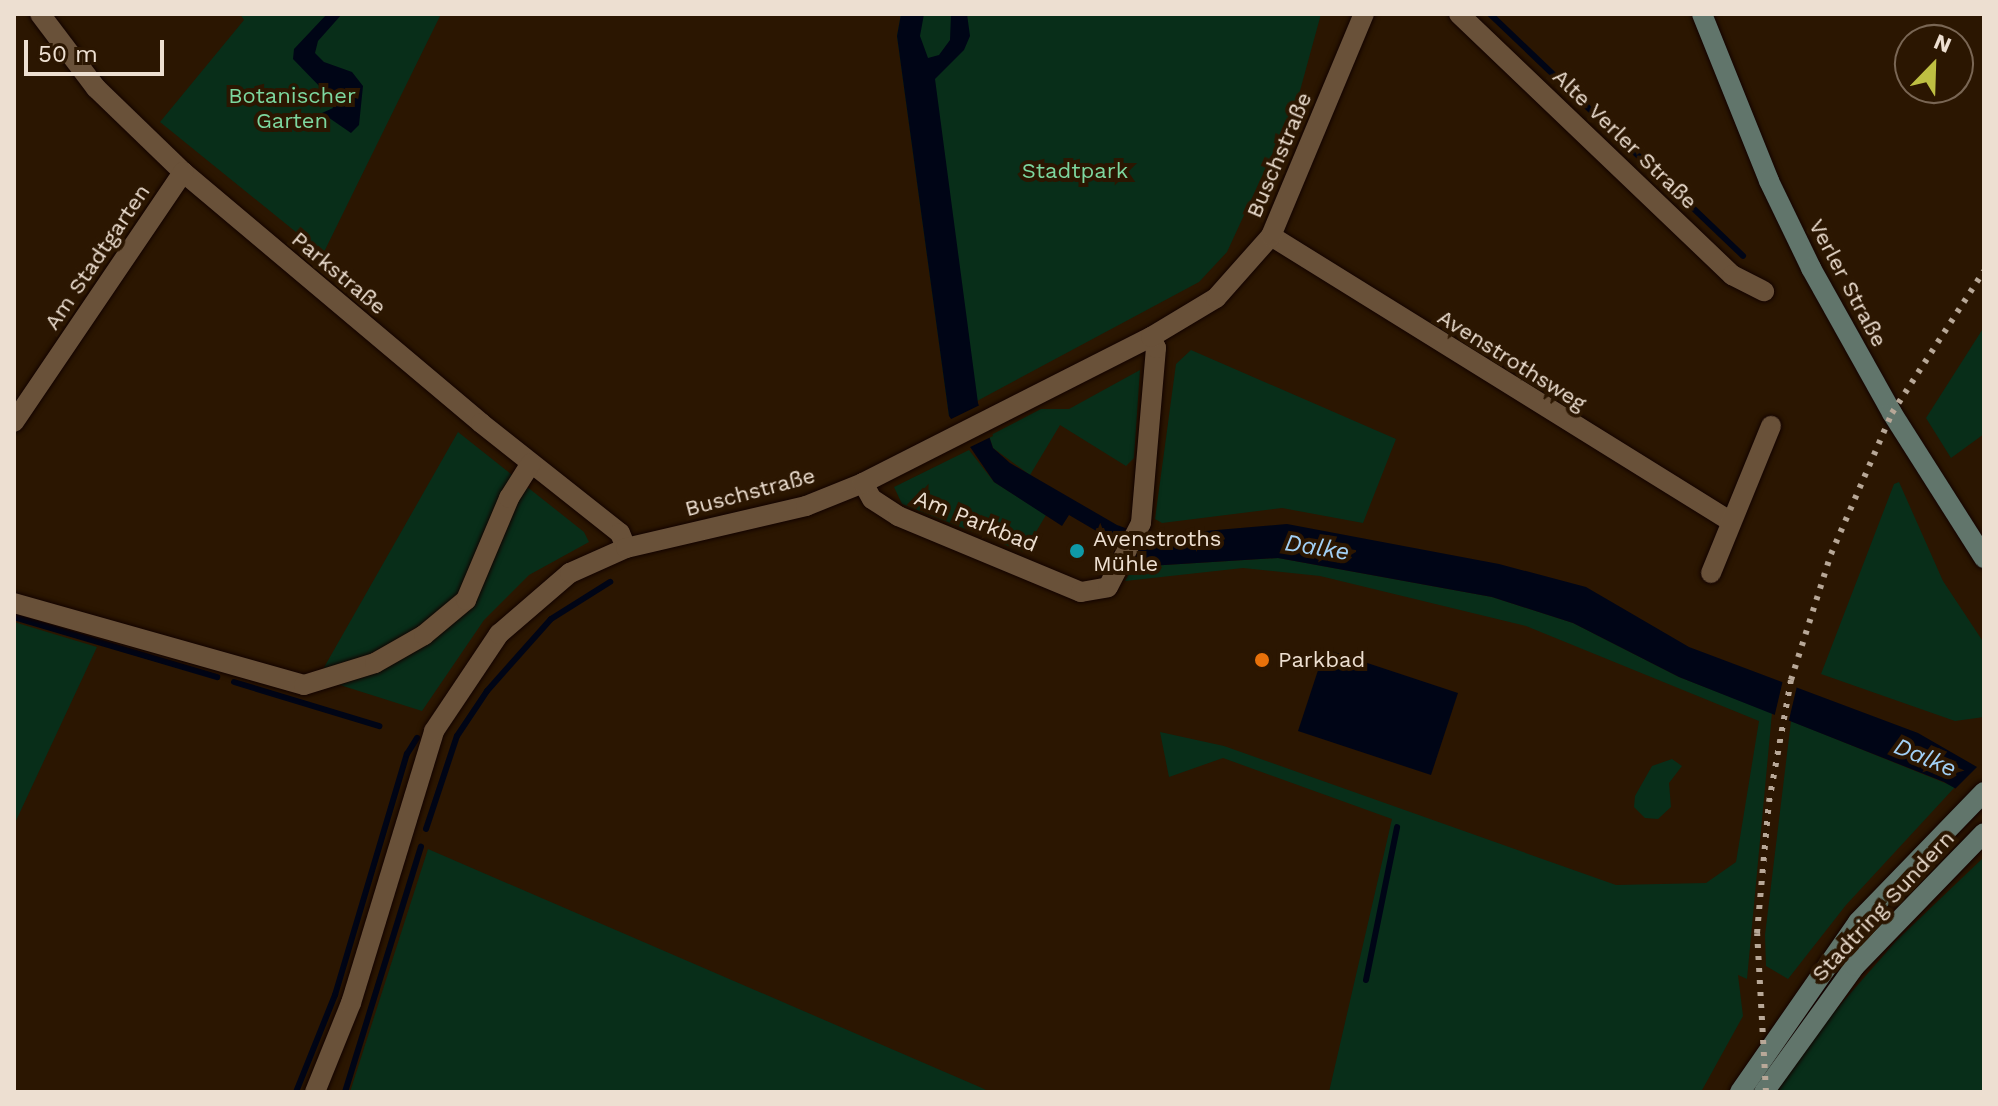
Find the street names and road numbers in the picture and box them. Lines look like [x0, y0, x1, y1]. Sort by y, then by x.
street label: Alte Verler Straße [1547, 63, 1703, 215]
street label: Buschstraße [1241, 88, 1317, 222]
street label: Am Stadtgarten [39, 179, 155, 335]
street label: Verler Straße [1803, 214, 1893, 352]
street label: Parkstraße [286, 226, 392, 320]
street label: Avenstrothsweg [1433, 304, 1591, 416]
street label: Buschstraße [682, 462, 818, 522]
street label: Am Parkbad [911, 484, 1041, 558]
street label: Stadtring Sundern [1806, 825, 1960, 987]

